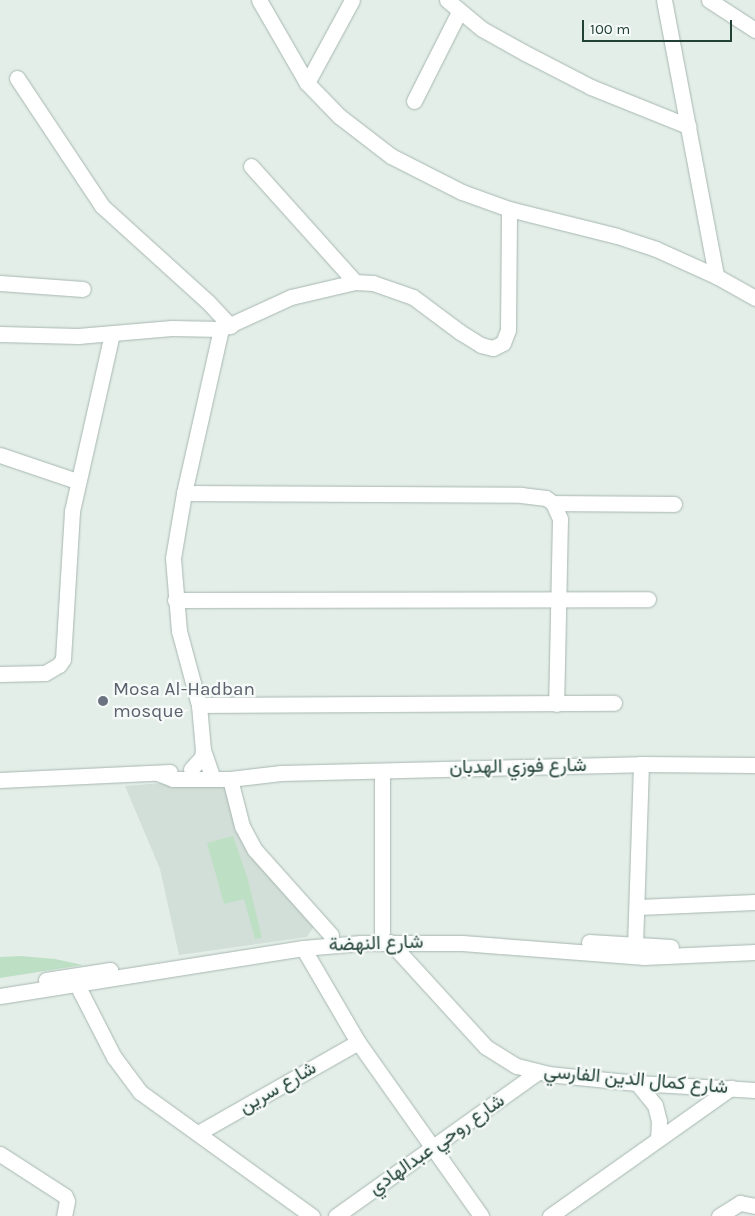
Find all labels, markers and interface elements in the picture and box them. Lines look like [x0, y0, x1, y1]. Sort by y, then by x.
scale bar [585, 10, 735, 42]
text: 100 m [590, 20, 630, 38]
place label: Mosa Al-Hadban mosque [113, 679, 255, 723]
marker: Mosa Al-Hadban mosque [97, 695, 109, 707]
street label: شارع فوزي الهدبان [449, 754, 587, 780]
street label: شارع النهضة [328, 931, 424, 957]
street label: شارع سرين [235, 1057, 321, 1119]
street label: شارع كمال الدين الفارسي [543, 1061, 729, 1099]
street label: شارع روحي عبدالهادي [365, 1090, 509, 1200]

